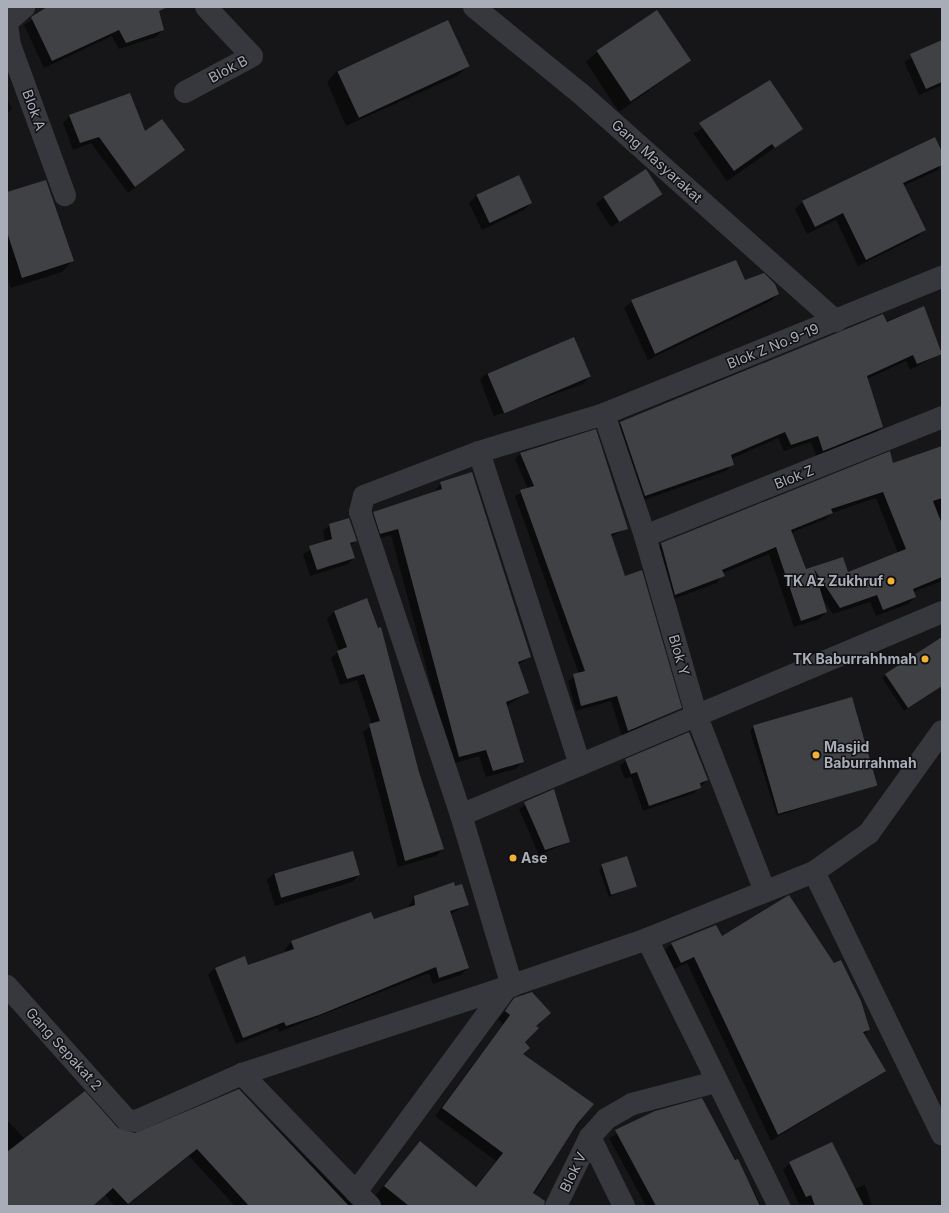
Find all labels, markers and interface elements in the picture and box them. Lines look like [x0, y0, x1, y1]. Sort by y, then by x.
street label: Blok B [206, 52, 250, 86]
street label: Blok A [19, 87, 49, 133]
street label: Gang Masyarakat [608, 116, 706, 206]
street label: Blok Z No.9-19 [725, 320, 821, 372]
street label: Blok Z [772, 461, 816, 493]
place label: TK Az Zukhruf [784, 573, 883, 589]
marker: TK Az Zukhruf [886, 576, 896, 586]
street label: Blok Y [665, 632, 693, 678]
place label: TK Baburrahhmah [793, 651, 917, 667]
marker: TK Baburrahhmah [920, 654, 930, 664]
place label: Masjid Baburrahmah [824, 739, 917, 772]
marker: Masjid Baburrahmah [811, 750, 821, 760]
place label: Ase [521, 850, 547, 866]
marker: Ase [508, 853, 518, 863]
street label: Gang Sepakat 2 [22, 1004, 106, 1094]
street label: Blok V [556, 1149, 590, 1195]

